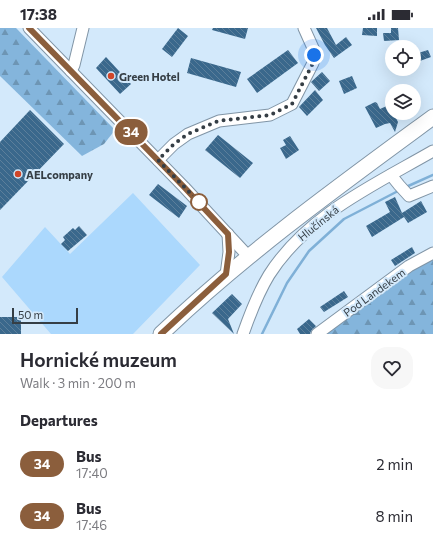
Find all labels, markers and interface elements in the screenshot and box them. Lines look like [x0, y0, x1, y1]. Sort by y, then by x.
text: 17:38 [20, 5, 57, 23]
map controls [385, 40, 421, 120]
button: locate [385, 40, 421, 76]
your location [304, 45, 324, 65]
place label: Green Hotel [119, 70, 180, 83]
marker: Green Hotel [106, 71, 116, 81]
button: layers [385, 84, 421, 120]
line badge: 34 [113, 119, 149, 145]
text: 34 [123, 123, 139, 140]
place label: AELcompany [26, 168, 93, 181]
marker: AELcompany [13, 169, 23, 179]
unlabelled marker [190, 193, 208, 211]
street label: Hlučínská [295, 203, 341, 243]
street label: Pod Landekem [340, 265, 408, 319]
scale bar [12, 306, 78, 325]
text: 50 m [18, 308, 43, 321]
button: heart [371, 347, 413, 389]
text: Hornické muzeum [20, 348, 177, 371]
text: Walk · 3 min · 200 m [20, 375, 136, 391]
text: Departures [20, 411, 98, 429]
text: Bus [76, 447, 101, 465]
text: 34 [34, 455, 50, 472]
text: 2 min [376, 455, 413, 473]
text: 17:40 [76, 465, 108, 481]
text: Bus [76, 499, 101, 517]
text: 34 [34, 507, 50, 524]
text: 8 min [375, 507, 413, 525]
text: 17:46 [76, 517, 107, 533]

